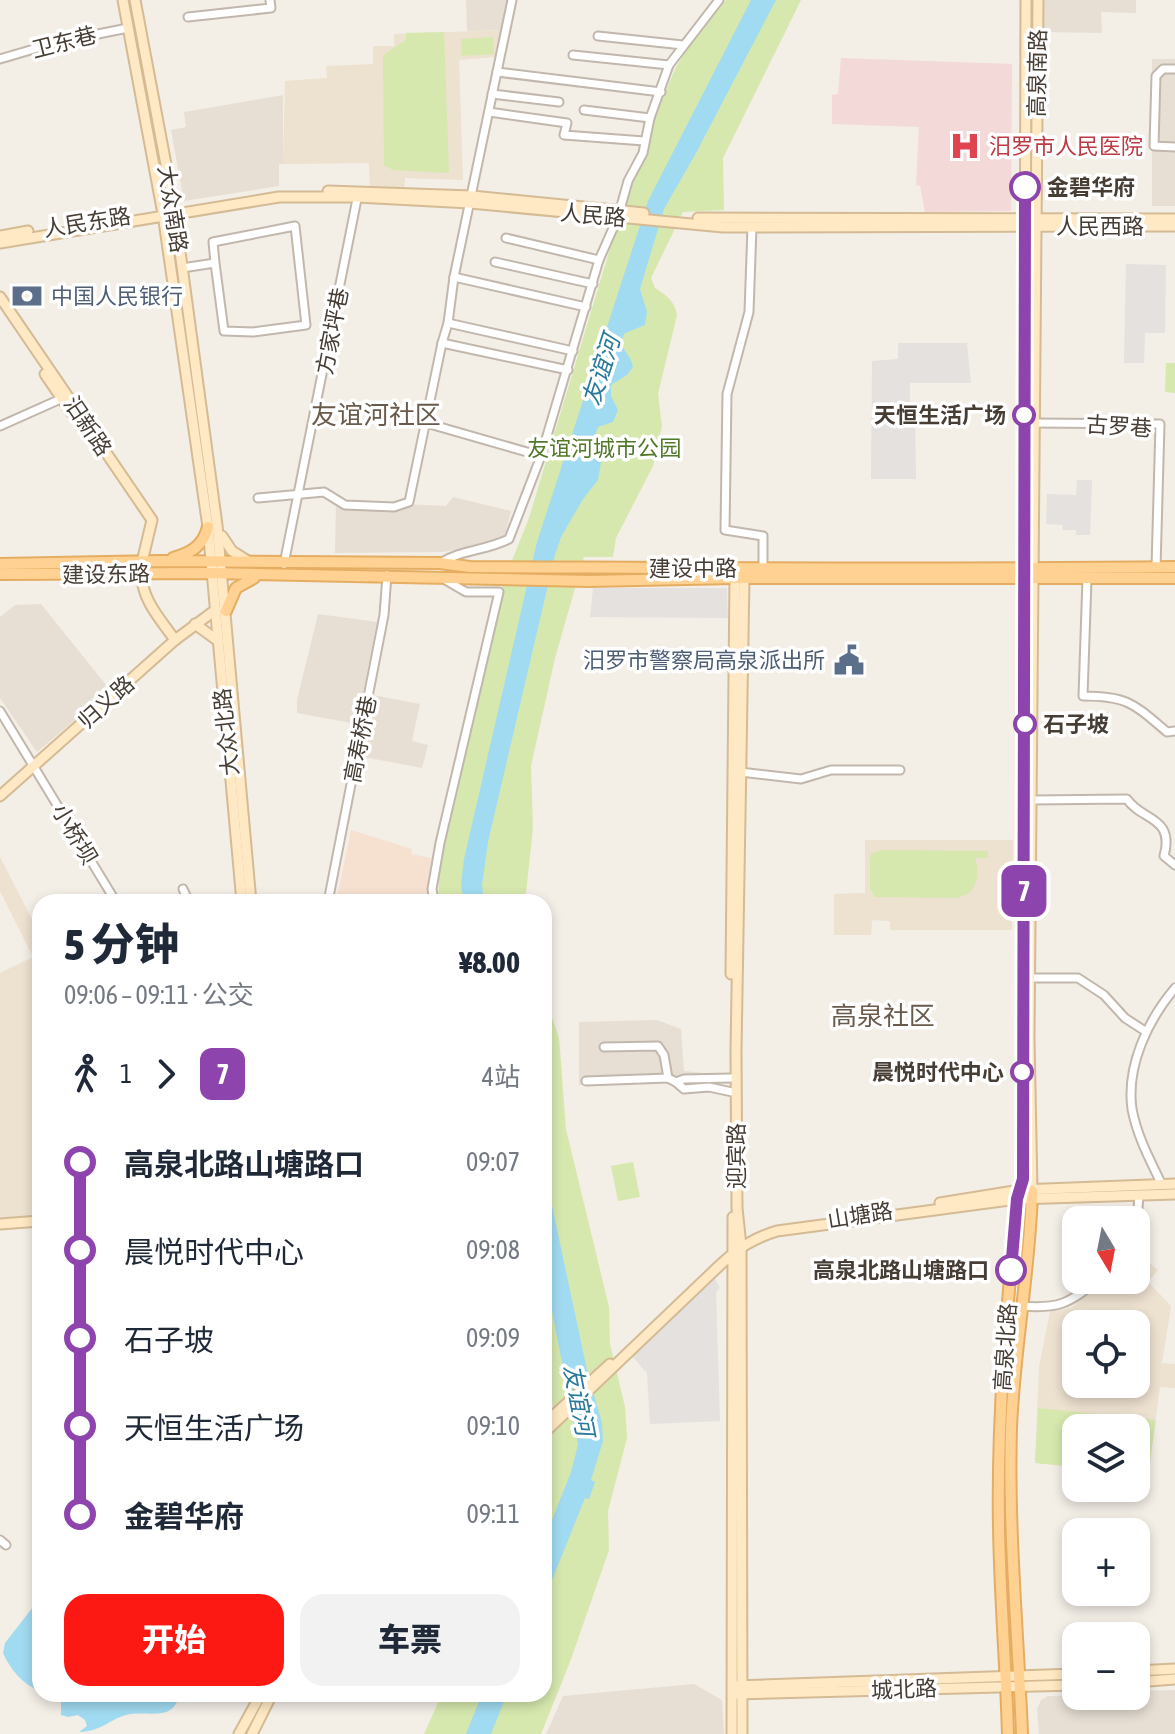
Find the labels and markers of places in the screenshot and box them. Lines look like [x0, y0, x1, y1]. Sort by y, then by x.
hospital icon: 汨罗市人民医院 [948, 129, 982, 163]
place label: 汨罗市人民医院 [989, 133, 1143, 159]
marker: 金碧华府 [1010, 172, 1040, 202]
place label: 金碧华府 [1047, 174, 1135, 200]
bank icon: 中国人民银行 [10, 279, 44, 313]
place label: 中国人民银行 [51, 283, 183, 309]
place label: 天恒生活广场 [874, 402, 1006, 428]
marker: 天恒生活广场 [1013, 404, 1035, 426]
public building icon: 汨罗市警察局高泉派出所 [832, 643, 866, 677]
place label: 汨罗市警察局高泉派出所 [583, 647, 825, 673]
place label: 石子坡 [1043, 711, 1109, 737]
marker: 石子坡 [1014, 713, 1036, 735]
place label: 晨悦时代中心 [872, 1059, 1004, 1085]
marker: 晨悦时代中心 [1011, 1061, 1033, 1083]
marker: 高泉北路山塘路口 [996, 1255, 1026, 1285]
place label: 高泉北路山塘路口 [813, 1257, 989, 1283]

